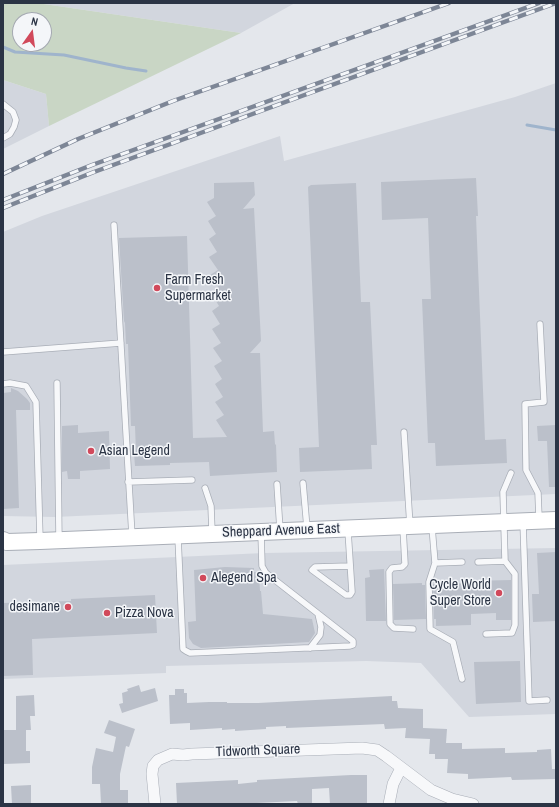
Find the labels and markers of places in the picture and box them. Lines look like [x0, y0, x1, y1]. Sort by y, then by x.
place label: Farm Fresh Supermarket [165, 272, 231, 304]
marker: Farm Fresh Supermarket [152, 283, 162, 293]
place label: Asian Legend [99, 443, 170, 459]
marker: Asian Legend [86, 446, 96, 456]
place label: Alegend Spa [211, 570, 277, 586]
marker: Alegend Spa [198, 573, 208, 583]
place label: Cycle World Super Store [429, 577, 491, 610]
marker: Cycle World Super Store [494, 588, 504, 598]
place label: desimane [10, 599, 60, 615]
marker: desimane [63, 602, 73, 612]
place label: Pizza Nova [115, 605, 174, 621]
marker: Pizza Nova [102, 608, 112, 618]

